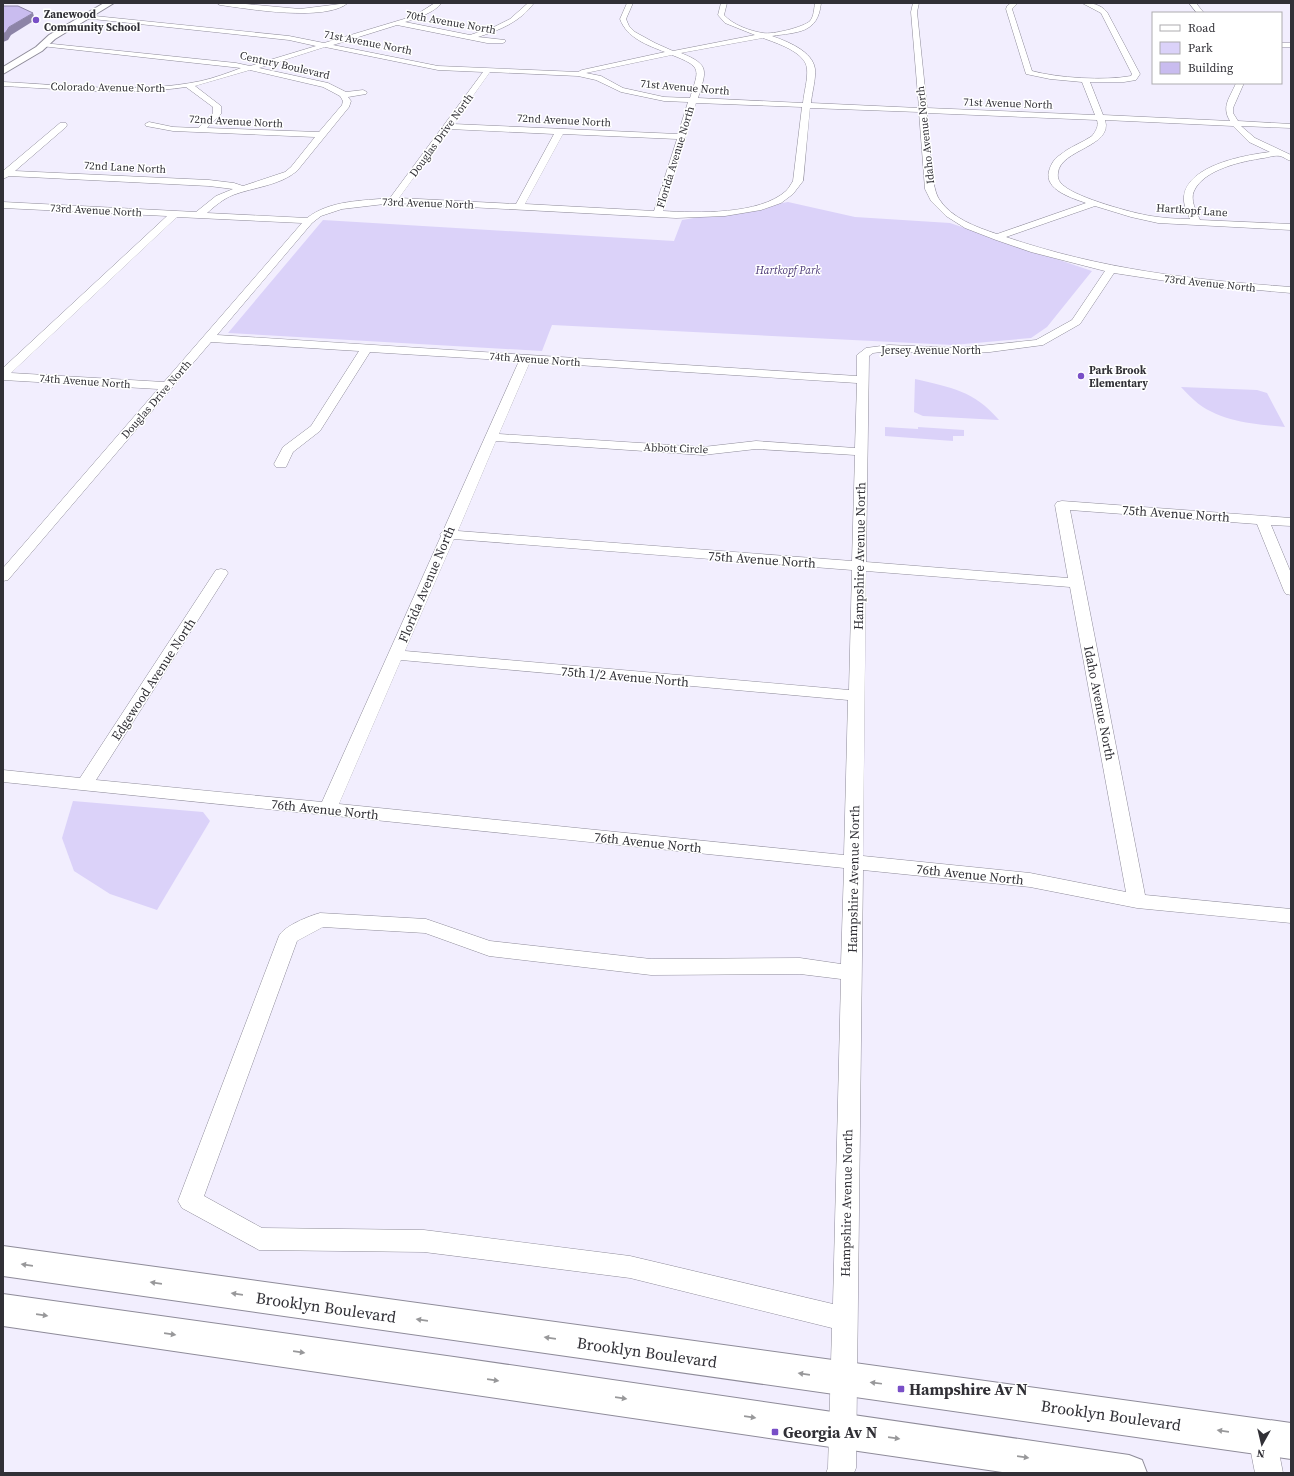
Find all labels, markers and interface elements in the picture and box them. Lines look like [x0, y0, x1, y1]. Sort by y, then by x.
place label: Zanewood Community School [44, 7, 141, 35]
street label: 70th Avenue North [405, 7, 498, 38]
legend [1152, 12, 1282, 84]
marker: Zanewood Community School [31, 15, 41, 25]
text: Road [1188, 20, 1215, 36]
street label: 71st Avenue North [322, 27, 414, 58]
text: Park [1188, 40, 1213, 56]
street label: Century Boulevard [238, 48, 332, 83]
text: Building [1188, 60, 1233, 76]
street label: 71st Avenue North [640, 76, 731, 99]
street label: Colorado Avenue North [50, 79, 166, 96]
street label: Idaho Avenue North [913, 85, 938, 185]
street label: Douglas Drive North [406, 90, 477, 180]
street label: 71st Avenue North [963, 94, 1053, 113]
street label: Florida Avenue North [653, 104, 698, 210]
street label: 72nd Avenue North [517, 111, 612, 130]
street label: 72nd Avenue North [189, 112, 284, 131]
street label: 72nd Lane North [83, 158, 167, 177]
street label: 73rd Avenue North [382, 194, 475, 213]
street label: 73rd Avenue North [50, 201, 143, 220]
street label: Hartkopf Lane [1156, 201, 1228, 220]
park label: Hartkopf Park [755, 263, 821, 278]
street label: 73rd Avenue North [1163, 271, 1257, 296]
street label: Jersey Avenue North [880, 343, 982, 358]
street label: 74th Avenue North [489, 349, 581, 370]
street label: Douglas Drive North [118, 356, 195, 442]
place label: Park Brook Elementary [1089, 363, 1148, 391]
street label: 74th Avenue North [39, 371, 131, 392]
marker: Park Brook Elementary [1076, 371, 1086, 381]
street label: Abbott Circle [643, 440, 709, 457]
street label: Hampshire Avenue North [850, 482, 869, 630]
street label: 75th Avenue North [1121, 501, 1231, 526]
street label: Florida Avenue North [394, 523, 459, 645]
street label: 75th Avenue North [707, 547, 817, 572]
street label: Edgewood Avenue North [107, 615, 199, 744]
street label: Idaho Avenue North [1080, 644, 1119, 762]
street label: 75th 1/2 Avenue North [560, 662, 690, 691]
street label: 76th Avenue North [270, 795, 380, 824]
street label: Hampshire Avenue North [844, 805, 863, 953]
street label: 76th Avenue North [593, 828, 703, 857]
street label: 76th Avenue North [915, 860, 1025, 889]
street label: Hampshire Avenue North [837, 1129, 856, 1277]
one-way arrow [21, 1262, 33, 1268]
one-way arrow [150, 1280, 162, 1286]
street label: Brooklyn Boulevard [254, 1286, 398, 1328]
one-way arrow [231, 1291, 243, 1298]
one-way arrow [36, 1312, 48, 1318]
one-way arrow [416, 1317, 428, 1323]
one-way arrow [164, 1331, 176, 1337]
street label: Brooklyn Boulevard [575, 1331, 719, 1373]
one-way arrow [544, 1335, 556, 1341]
one-way arrow [293, 1349, 305, 1355]
one-way arrow [798, 1371, 810, 1377]
one-way arrow [486, 1377, 499, 1383]
place label: Hampshire Av N [909, 1378, 1028, 1400]
one-way arrow [870, 1380, 882, 1386]
marker: Hampshire Av N [896, 1384, 906, 1394]
street label: Brooklyn Boulevard [1039, 1394, 1183, 1436]
one-way arrow [615, 1395, 627, 1401]
one-way arrow [744, 1414, 756, 1420]
place label: Georgia Av N [783, 1421, 878, 1443]
north arrow [1242, 1424, 1282, 1464]
marker: Georgia Av N [770, 1427, 780, 1437]
one-way arrow [1217, 1428, 1229, 1434]
one-way arrow [888, 1435, 900, 1441]
text: N [1256, 1445, 1266, 1461]
one-way arrow [1017, 1454, 1029, 1460]

